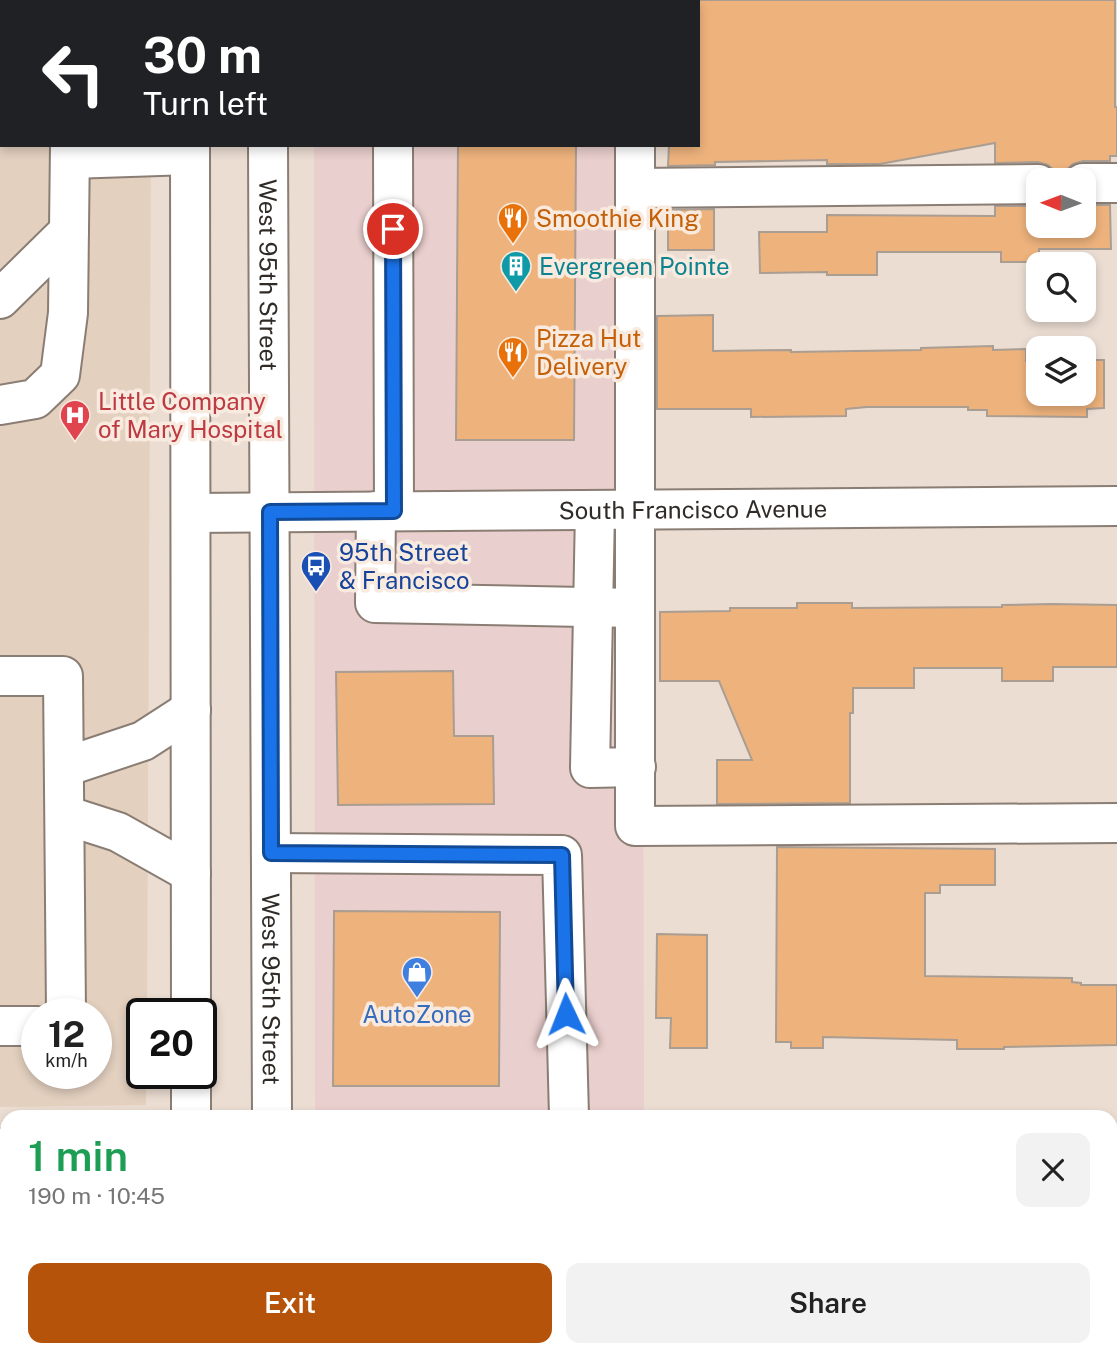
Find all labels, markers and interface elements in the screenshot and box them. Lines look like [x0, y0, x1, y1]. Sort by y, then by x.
text: 30 m [143, 26, 262, 84]
icon: left [28, 28, 119, 119]
text: Turn left [143, 85, 268, 122]
north arrow [1026, 168, 1096, 238]
map controls [1026, 168, 1096, 406]
street label: West 95th Street [254, 179, 283, 371]
pin [363, 199, 423, 259]
restaurant icon: Smoothie King [496, 201, 530, 245]
place label: Smoothie King [536, 204, 699, 232]
icon: arrive [374, 210, 412, 248]
building icon: Evergreen Pointe [499, 249, 533, 293]
place label: Evergreen Pointe [539, 252, 730, 280]
button: search [1026, 252, 1096, 322]
place label: Pizza Hut Delivery [536, 324, 641, 380]
restaurant icon: Pizza Hut Delivery [496, 335, 530, 379]
button: layers [1026, 336, 1096, 406]
place label: Little Company of Mary Hospital [98, 387, 283, 443]
hospital icon: Little Company of Mary Hospital [58, 398, 92, 442]
street label: South Francisco Avenue [559, 494, 827, 524]
place label: 95th Street & Francisco [339, 538, 470, 594]
bus stop icon: 95th Street & Francisco [299, 549, 333, 593]
street label: West 95th Street [257, 893, 286, 1085]
shop icon: AutoZone [400, 955, 434, 999]
position arrow [529, 977, 603, 1051]
speed limit sign: 20 [126, 998, 217, 1089]
place label: AutoZone [362, 1000, 472, 1028]
text: 12 [48, 1014, 85, 1055]
text: km/h [45, 1050, 88, 1071]
text: 1 min [28, 1131, 128, 1180]
button: close [1016, 1133, 1090, 1207]
text: 190 m · 10:45 [28, 1182, 165, 1209]
button: Exit [28, 1263, 552, 1343]
button: Share [566, 1263, 1090, 1343]

